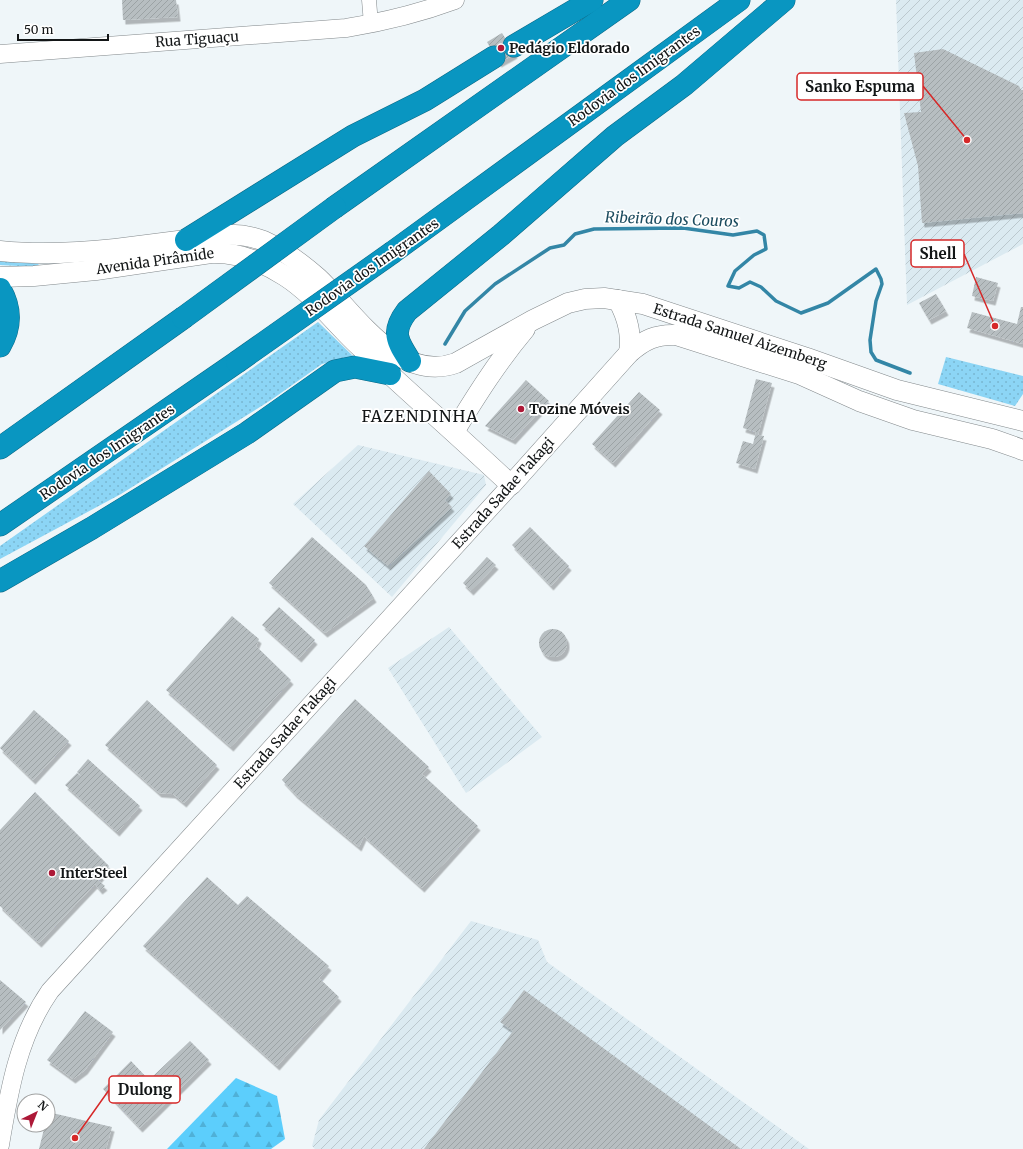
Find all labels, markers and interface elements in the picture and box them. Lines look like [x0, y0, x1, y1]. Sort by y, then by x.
scale bar [18, 16, 108, 42]
text: 50 m [24, 22, 53, 37]
street label: Rodovia dos Imigrantes [564, 22, 704, 130]
street label: Rua Tiguaçu [154, 27, 240, 51]
place label: Pedágio Eldorado [509, 39, 630, 57]
marker: Pedágio Eldorado [496, 43, 506, 53]
callout: Sanko Espuma [797, 73, 923, 100]
text: Sanko Espuma [805, 77, 915, 96]
water label: Ribeirão dos Couros [605, 207, 739, 231]
street label: Rodovia dos Imigrantes [302, 214, 442, 320]
callout: Shell [911, 240, 964, 267]
street label: Avenida Pirâmide [94, 244, 215, 278]
text: Shell [920, 244, 957, 263]
street label: Estrada Samuel Aizemberg [651, 299, 830, 373]
street label: Rodovia dos Imigrantes [36, 400, 178, 504]
place label: Tozine Móveis [529, 400, 630, 418]
marker: Tozine Móveis [516, 404, 526, 414]
district label: FAZENDINHA [361, 406, 479, 426]
street label: Estrada Sadae Takagi [448, 433, 558, 553]
street label: Estrada Sadae Takagi [230, 673, 340, 793]
place label: InterSteel [60, 864, 128, 882]
marker: InterSteel [47, 868, 57, 878]
callout: Dulong [109, 1076, 180, 1103]
text: Dulong [118, 1080, 173, 1099]
north arrow [16, 1093, 56, 1133]
text: N [35, 1098, 51, 1114]

